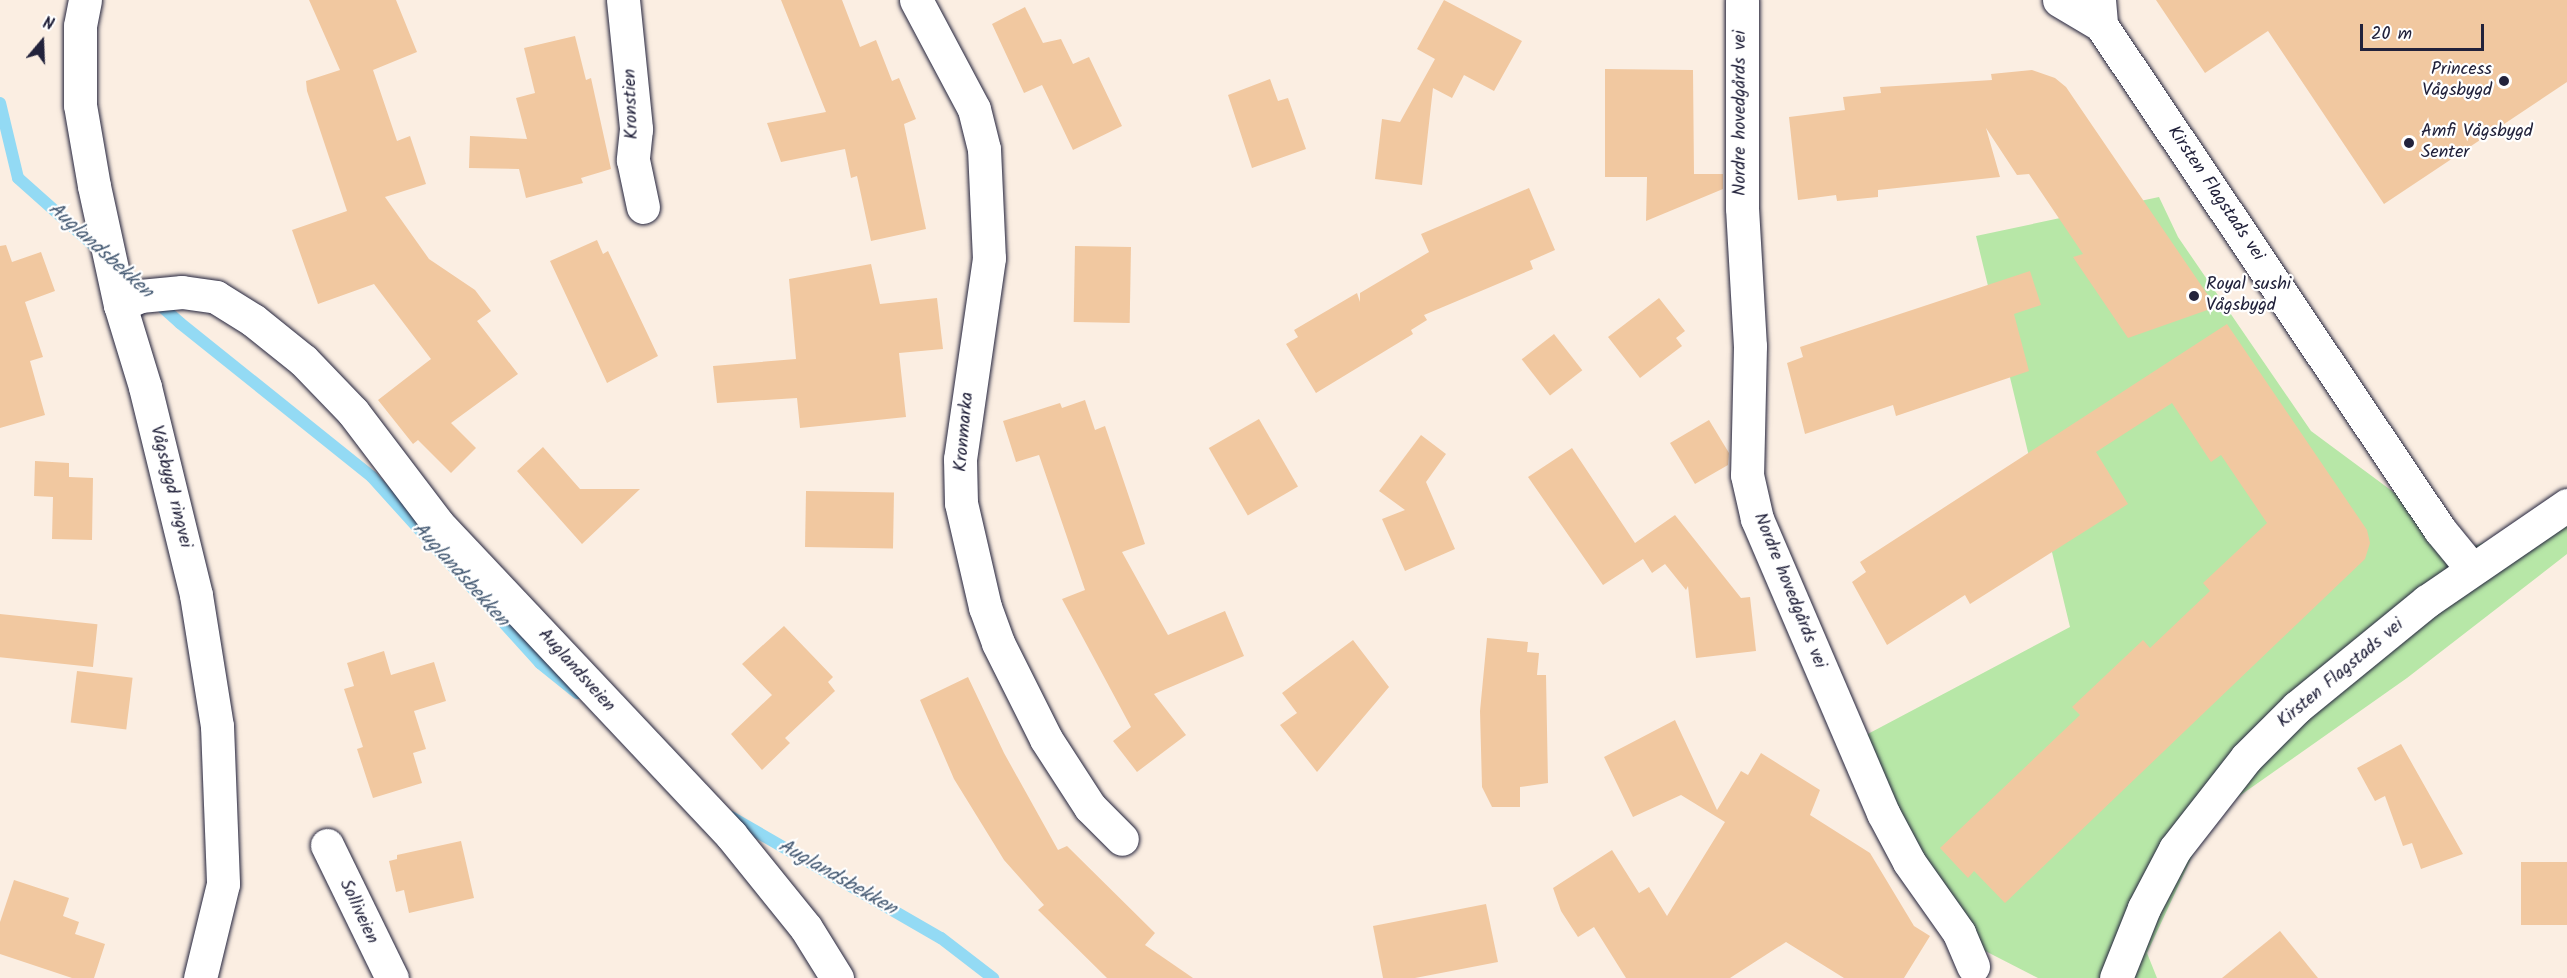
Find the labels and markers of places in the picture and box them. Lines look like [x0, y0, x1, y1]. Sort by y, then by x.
place label: Princess Vågsbygd [2422, 60, 2492, 103]
marker: Princess Vågsbygd [2497, 74, 2511, 88]
place label: Amfi Vågsbygd Senter [2421, 122, 2533, 164]
marker: Amfi Vågsbygd Senter [2402, 136, 2416, 150]
place label: Royal sushi Vågsbygd [2206, 275, 2291, 318]
marker: Royal sushi Vågsbygd [2187, 289, 2201, 303]

